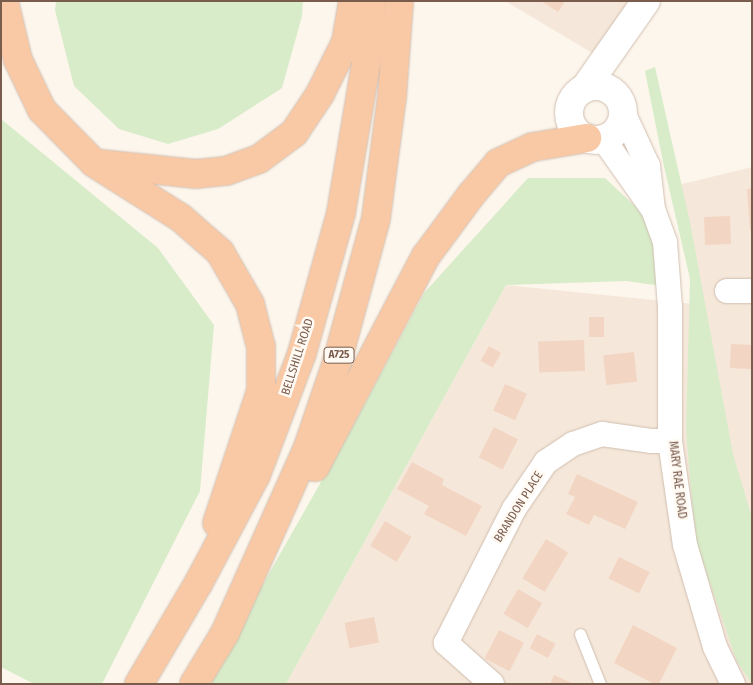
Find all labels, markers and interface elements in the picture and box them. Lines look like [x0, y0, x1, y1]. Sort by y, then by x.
street label: BELLSHILL ROAD [279, 317, 317, 397]
road number: A725 [323, 346, 355, 364]
street label: MARY RAE ROAD [665, 440, 689, 520]
street label: BRANDON PLACE [491, 469, 547, 545]

